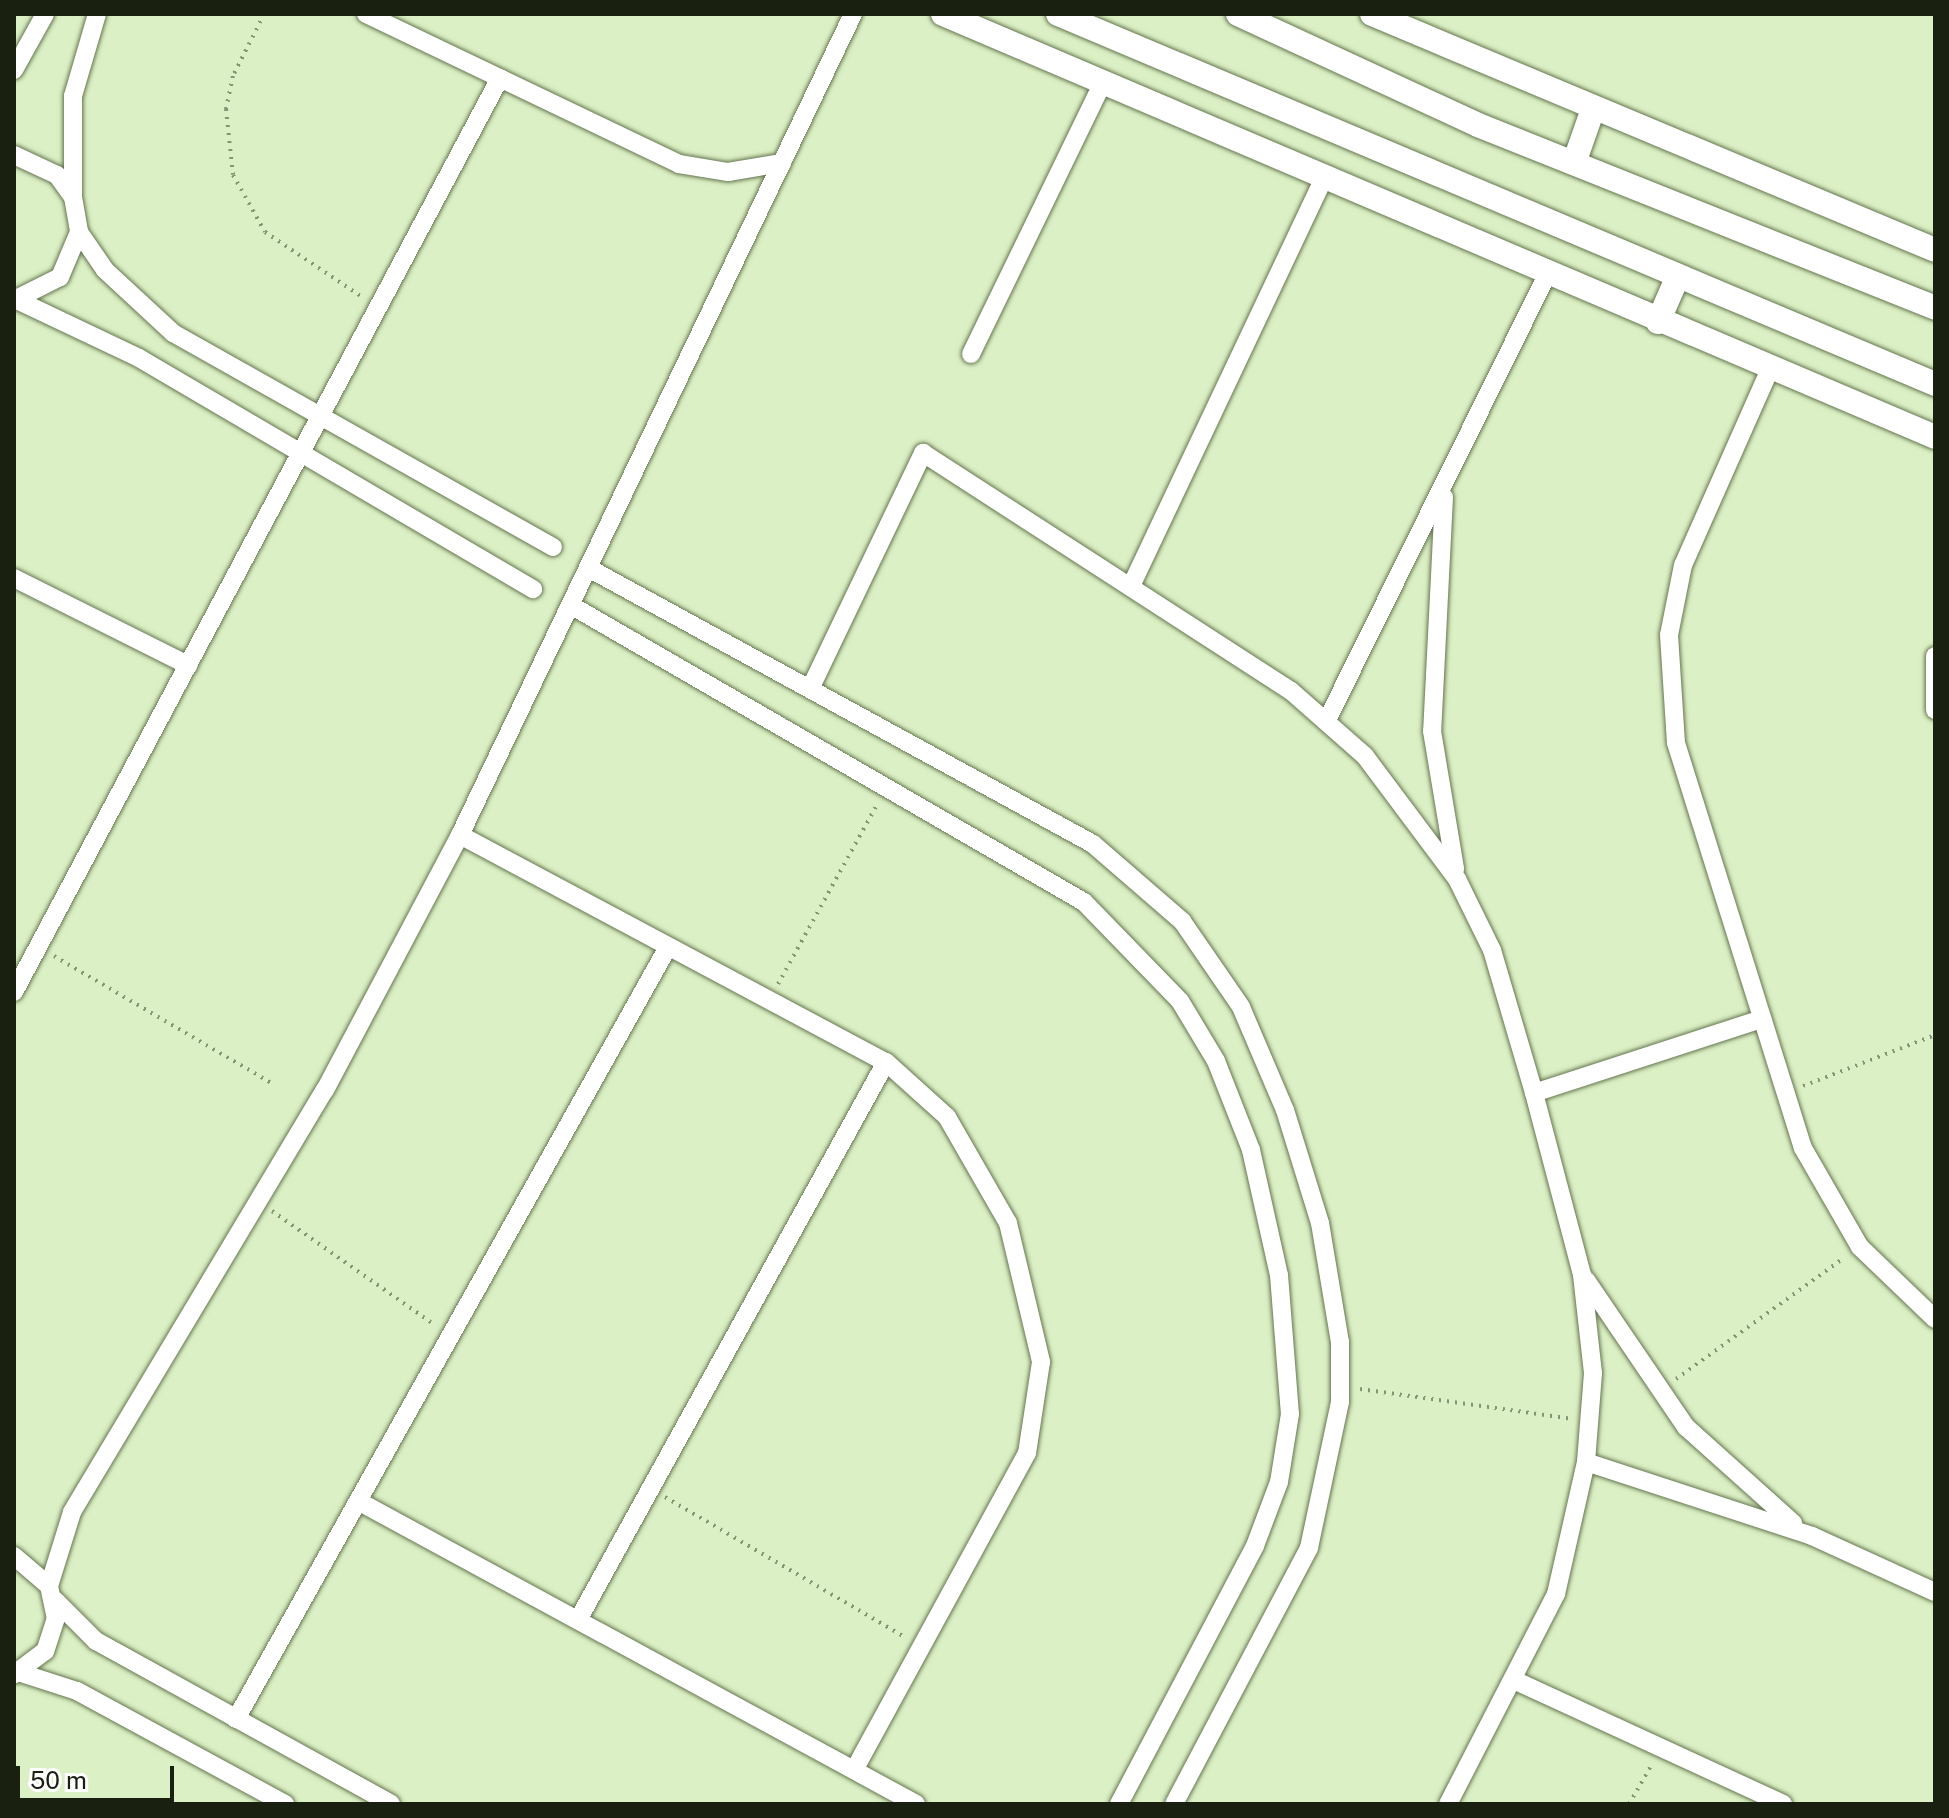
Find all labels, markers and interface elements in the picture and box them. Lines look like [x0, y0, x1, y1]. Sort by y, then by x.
scale bar [20, 1750, 178, 1800]
text: 50 m [30, 1766, 87, 1794]

